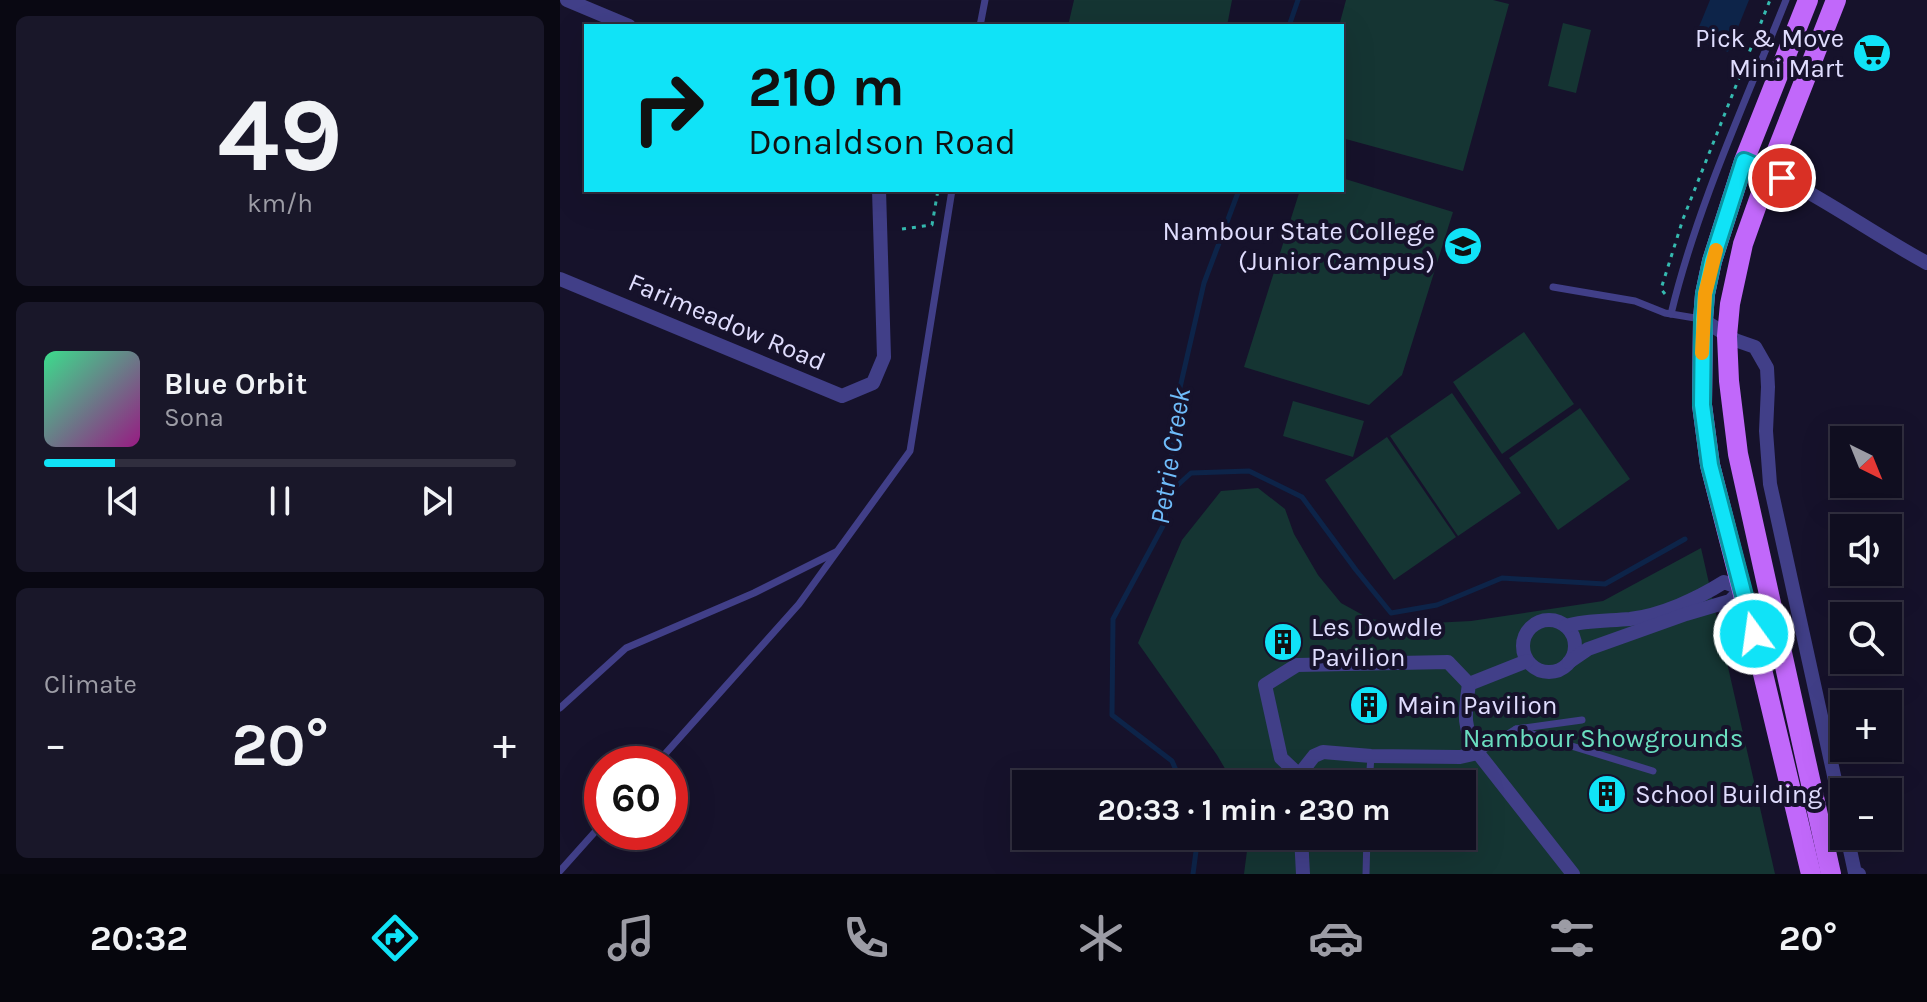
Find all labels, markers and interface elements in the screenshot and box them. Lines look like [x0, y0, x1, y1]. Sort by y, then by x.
place label: Pick & Move Mini Mart [1695, 23, 1844, 84]
supermarket icon: Pick & Move Mini Mart [1851, 32, 1893, 74]
text: 210 m [748, 54, 905, 119]
icon: right [616, 56, 720, 160]
text: 49 [217, 75, 343, 196]
text: Donaldson Road [748, 121, 1016, 163]
pin [1748, 144, 1816, 212]
icon: arrive [1760, 156, 1804, 200]
text: km/h [247, 188, 313, 219]
place label: Nambour State College (Junior Campus) [1162, 216, 1435, 277]
school or university icon: Nambour State College (Junior Campus) [1442, 225, 1484, 267]
street label: Farimeadow Road [624, 267, 830, 377]
text: Blue Orbit [164, 366, 307, 402]
water label: Petrie Creek [1143, 385, 1197, 527]
text: Sona [164, 402, 224, 433]
north arrow [1830, 426, 1902, 498]
map controls [1830, 426, 1902, 850]
icon: previous [101, 479, 145, 523]
icon: pause [258, 479, 302, 523]
icon: next [415, 479, 459, 523]
button: sound [1830, 514, 1902, 586]
position arrow [1712, 592, 1796, 676]
button: search [1830, 602, 1902, 674]
place label: Les Dowdle Pavilion [1311, 612, 1443, 673]
building icon: Les Dowdle Pavilion [1262, 621, 1304, 663]
text: Climate [44, 669, 137, 700]
building icon: Main Pavilion [1348, 684, 1390, 726]
place label: Main Pavilion [1397, 690, 1557, 721]
button: + [1830, 690, 1902, 762]
text: 20° [231, 710, 329, 780]
text: − [44, 719, 67, 770]
text: + [493, 719, 516, 770]
park label: Nambour Showgrounds [1463, 723, 1743, 754]
speed limit sign: 60 [584, 746, 688, 850]
building icon: School Building [1586, 773, 1628, 815]
button: − [1830, 778, 1902, 850]
place label: School Building [1635, 779, 1822, 810]
text: 20:33 · 1 min · 230 m [1098, 792, 1390, 828]
icon: directions [367, 910, 423, 966]
icon: music [603, 910, 659, 966]
icon: phone [838, 910, 894, 966]
icon: climate [1073, 910, 1129, 966]
icon: car [1308, 910, 1364, 966]
icon: filters [1544, 910, 1600, 966]
text: 20:32 [90, 917, 188, 959]
text: 20° [1779, 917, 1837, 959]

